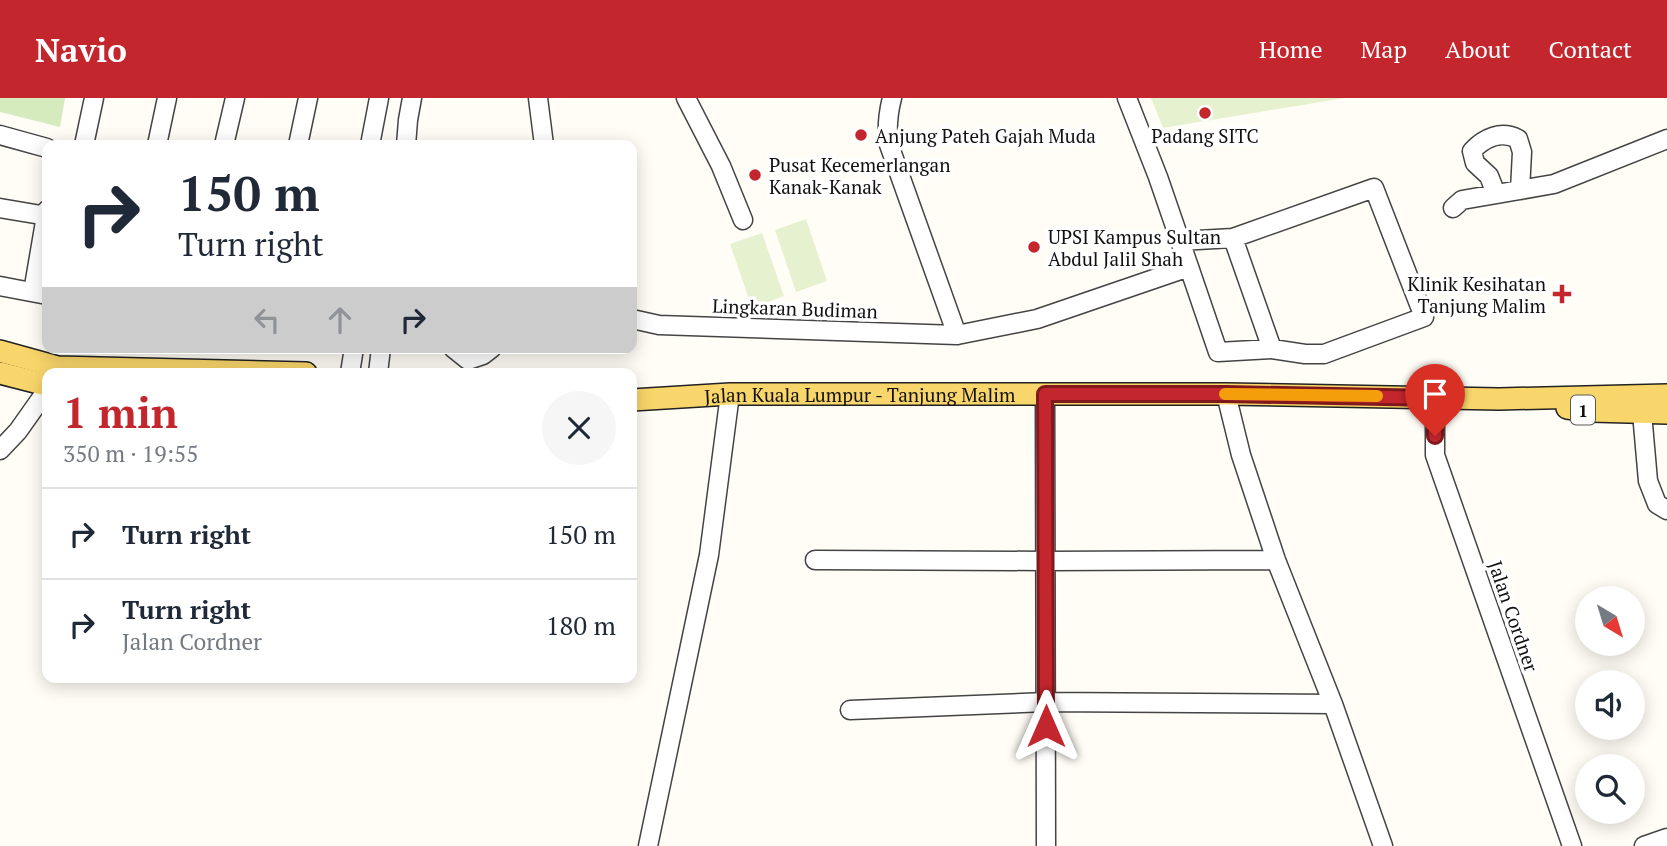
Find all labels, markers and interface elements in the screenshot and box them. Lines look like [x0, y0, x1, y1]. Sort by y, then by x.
text: Navio [35, 28, 127, 71]
text: Home [1259, 33, 1323, 65]
text: Map [1361, 33, 1407, 65]
text: About [1445, 33, 1511, 65]
text: Contact [1549, 33, 1632, 65]
marker: Padang SITC [1197, 105, 1213, 121]
place label: Anjung Pateh Gajah Muda [875, 123, 1096, 148]
place label: Padang SITC [1151, 123, 1259, 148]
marker: Anjung Pateh Gajah Muda [853, 127, 869, 143]
place label: Pusat Kecemerlangan Kanak-Kanak [769, 152, 950, 199]
text: 150 m [178, 160, 320, 225]
marker: Pusat Kecemerlangan Kanak-Kanak [747, 167, 763, 183]
icon: right [63, 168, 154, 259]
text: Turn right [178, 223, 324, 265]
place label: UPSI Kampus Sultan Abdul Jalil Shah [1048, 224, 1221, 271]
marker: UPSI Kampus Sultan Abdul Jalil Shah [1026, 239, 1042, 255]
place label: Klinik Kesihatan Tanjung Malim [1407, 271, 1547, 318]
marker: Klinik Kesihatan Tanjung Malim [1552, 284, 1572, 304]
street label: Lingkaran Budiman [712, 293, 878, 323]
icon: left [248, 301, 286, 339]
icon: ahead [321, 301, 359, 339]
icon: right [394, 301, 432, 339]
pin [1405, 364, 1465, 436]
icon: arrive [1416, 375, 1454, 413]
street label: Jalan Kuala Lumpur - Tanjung Malim [704, 382, 1016, 408]
text: 1 min [63, 384, 178, 440]
button: close [542, 391, 616, 465]
road number: 1 [1571, 396, 1595, 424]
text: 350 m · 19:55 [63, 438, 198, 469]
icon: right [63, 515, 101, 553]
text: Turn right [122, 517, 251, 551]
text: 150 m [546, 517, 616, 551]
street label: Jalan Cordner [1483, 557, 1545, 675]
north arrow [1575, 586, 1645, 656]
map controls [1575, 586, 1645, 824]
text: Turn right [122, 592, 251, 626]
icon: right [63, 606, 101, 644]
text: 180 m [546, 608, 616, 642]
text: Jalan Cordner [122, 626, 262, 657]
button: sound [1575, 670, 1645, 740]
position arrow [1009, 689, 1083, 763]
button: search [1575, 754, 1645, 824]

